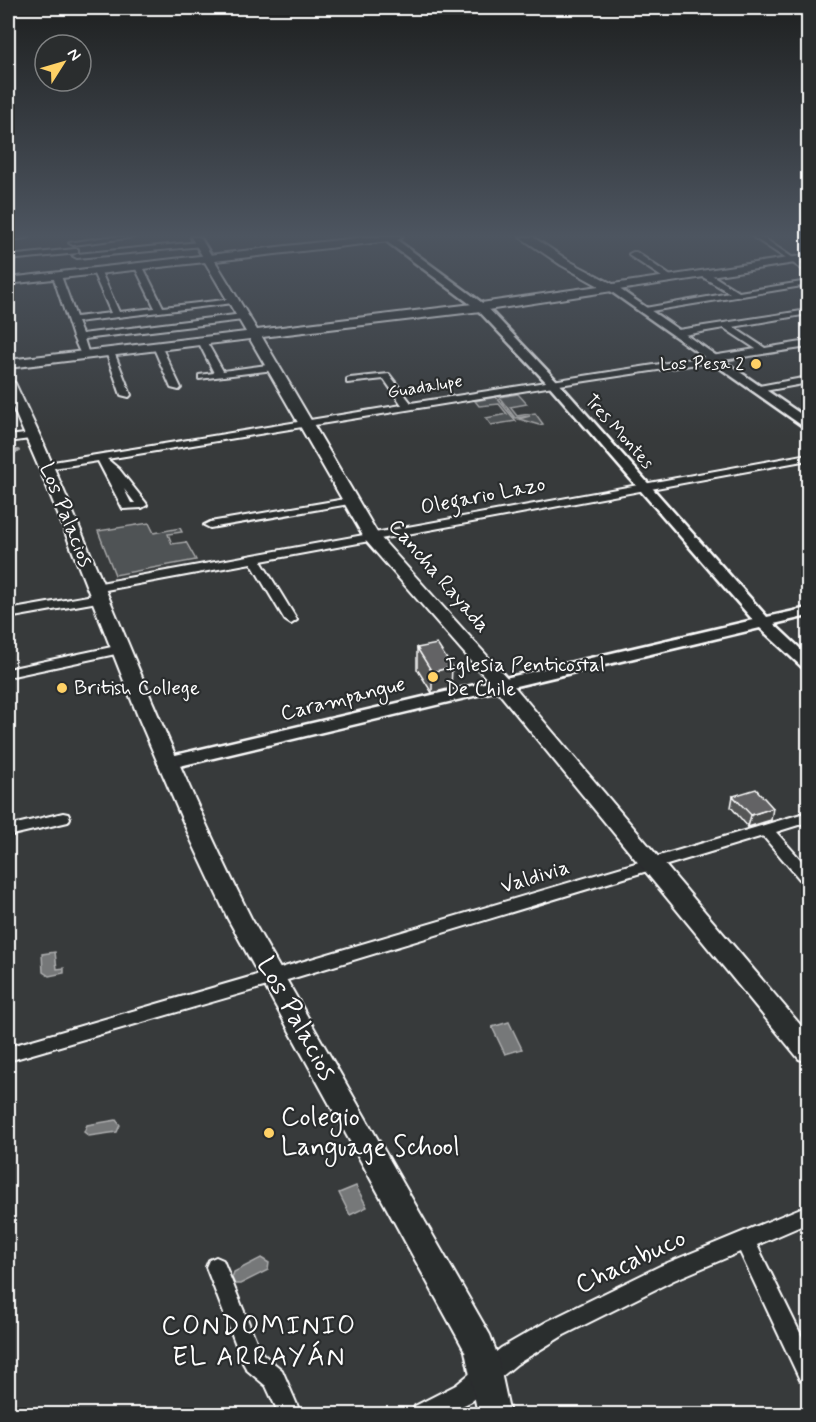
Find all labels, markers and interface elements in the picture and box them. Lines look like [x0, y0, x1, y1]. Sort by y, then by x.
north arrow [33, 33, 93, 93]
text: N [62, 44, 85, 65]
place label: Los Pesa 2 [660, 352, 744, 376]
marker: Los Pesa 2 [749, 357, 763, 371]
street label: Guadalupe [386, 369, 464, 405]
street label: Tres Montes [579, 389, 659, 475]
street label: Los Palacios [32, 459, 100, 571]
street label: Olegario Lazo [418, 470, 548, 524]
street label: Cancha Rayada [382, 513, 496, 639]
place label: Iglesia Penticostal De Chile [445, 651, 605, 703]
street label: Carampangue [278, 670, 409, 729]
marker: Iglesia Penticostal De Chile [426, 670, 440, 684]
place label: British College [74, 674, 200, 702]
marker: British College [55, 681, 69, 695]
street label: Valdivia [497, 853, 573, 901]
street label: Los Palacios [248, 951, 344, 1087]
place label: Colegio Language School [281, 1101, 460, 1167]
marker: Colegio Language School [262, 1126, 276, 1140]
street label: Chacabuco [570, 1222, 692, 1302]
district label: CONDOMINIO EL ARRAYÁN [161, 1309, 357, 1375]

